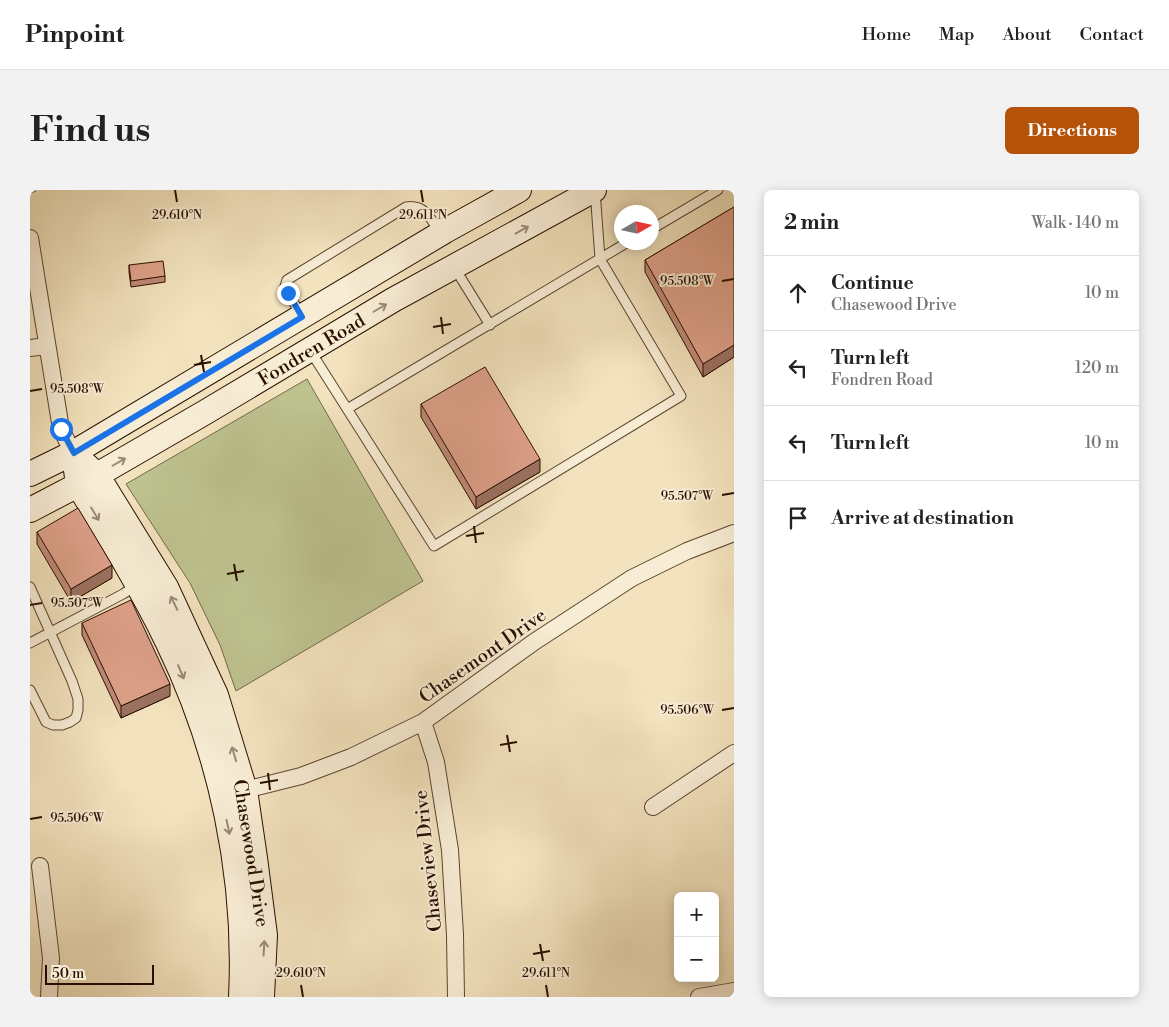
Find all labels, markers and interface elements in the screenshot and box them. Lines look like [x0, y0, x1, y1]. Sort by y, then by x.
text: Pinpoint [25, 20, 124, 50]
text: Home [862, 23, 911, 46]
text: Map [939, 23, 975, 46]
text: About [1003, 23, 1052, 46]
text: Contact [1080, 23, 1144, 46]
button: Directions [1005, 107, 1139, 154]
text: Find us [30, 109, 150, 152]
north arrow [614, 205, 659, 250]
text: 29.610°N [152, 208, 202, 223]
text: 29.611°N [399, 208, 447, 223]
text: 2 min [784, 210, 839, 236]
text: Walk · 140 m [1031, 213, 1119, 233]
one-way arrow [514, 225, 529, 234]
text: Continue [831, 271, 914, 295]
text: 95.508°W [660, 274, 715, 289]
icon: ahead [784, 279, 812, 307]
route end [277, 282, 300, 305]
text: 10 m [1085, 283, 1119, 303]
text: Chasewood Drive [831, 295, 957, 315]
one-way arrow [372, 303, 386, 313]
street label: Fondren Road [254, 308, 370, 391]
text: Turn left [831, 346, 910, 370]
icon: left [784, 354, 812, 382]
text: 120 m [1075, 358, 1119, 378]
text: Fondren Road [831, 370, 933, 390]
text: 95.508°W [50, 382, 105, 397]
route start [50, 418, 73, 441]
icon: left [784, 429, 812, 457]
text: Turn left [831, 431, 910, 455]
text: 10 m [1085, 433, 1119, 453]
one-way arrow [112, 457, 127, 467]
text: 95.507°W [661, 489, 714, 504]
icon: arrive [784, 504, 812, 532]
text: Arrive at destination [831, 506, 1014, 530]
one-way arrow [91, 507, 101, 521]
text: 95.507°W [51, 596, 104, 611]
one-way arrow [169, 596, 178, 611]
street label: Chasemont Drive [414, 603, 551, 709]
one-way arrow [176, 664, 186, 679]
text: 95.506°W [660, 703, 715, 718]
one-way arrow [228, 746, 238, 762]
street label: Chasewood Drive [227, 778, 275, 929]
street label: Chaseview Drive [409, 789, 447, 933]
text: 95.506°W [50, 811, 105, 826]
one-way arrow [224, 819, 233, 835]
map controls [674, 892, 719, 982]
button: + [674, 892, 719, 937]
button: − [674, 937, 719, 982]
one-way arrow [260, 941, 269, 957]
scale bar [45, 962, 154, 985]
text: 50 m [52, 965, 84, 983]
text: 29.610°N [276, 966, 326, 981]
text: 29.611°N [522, 966, 570, 981]

